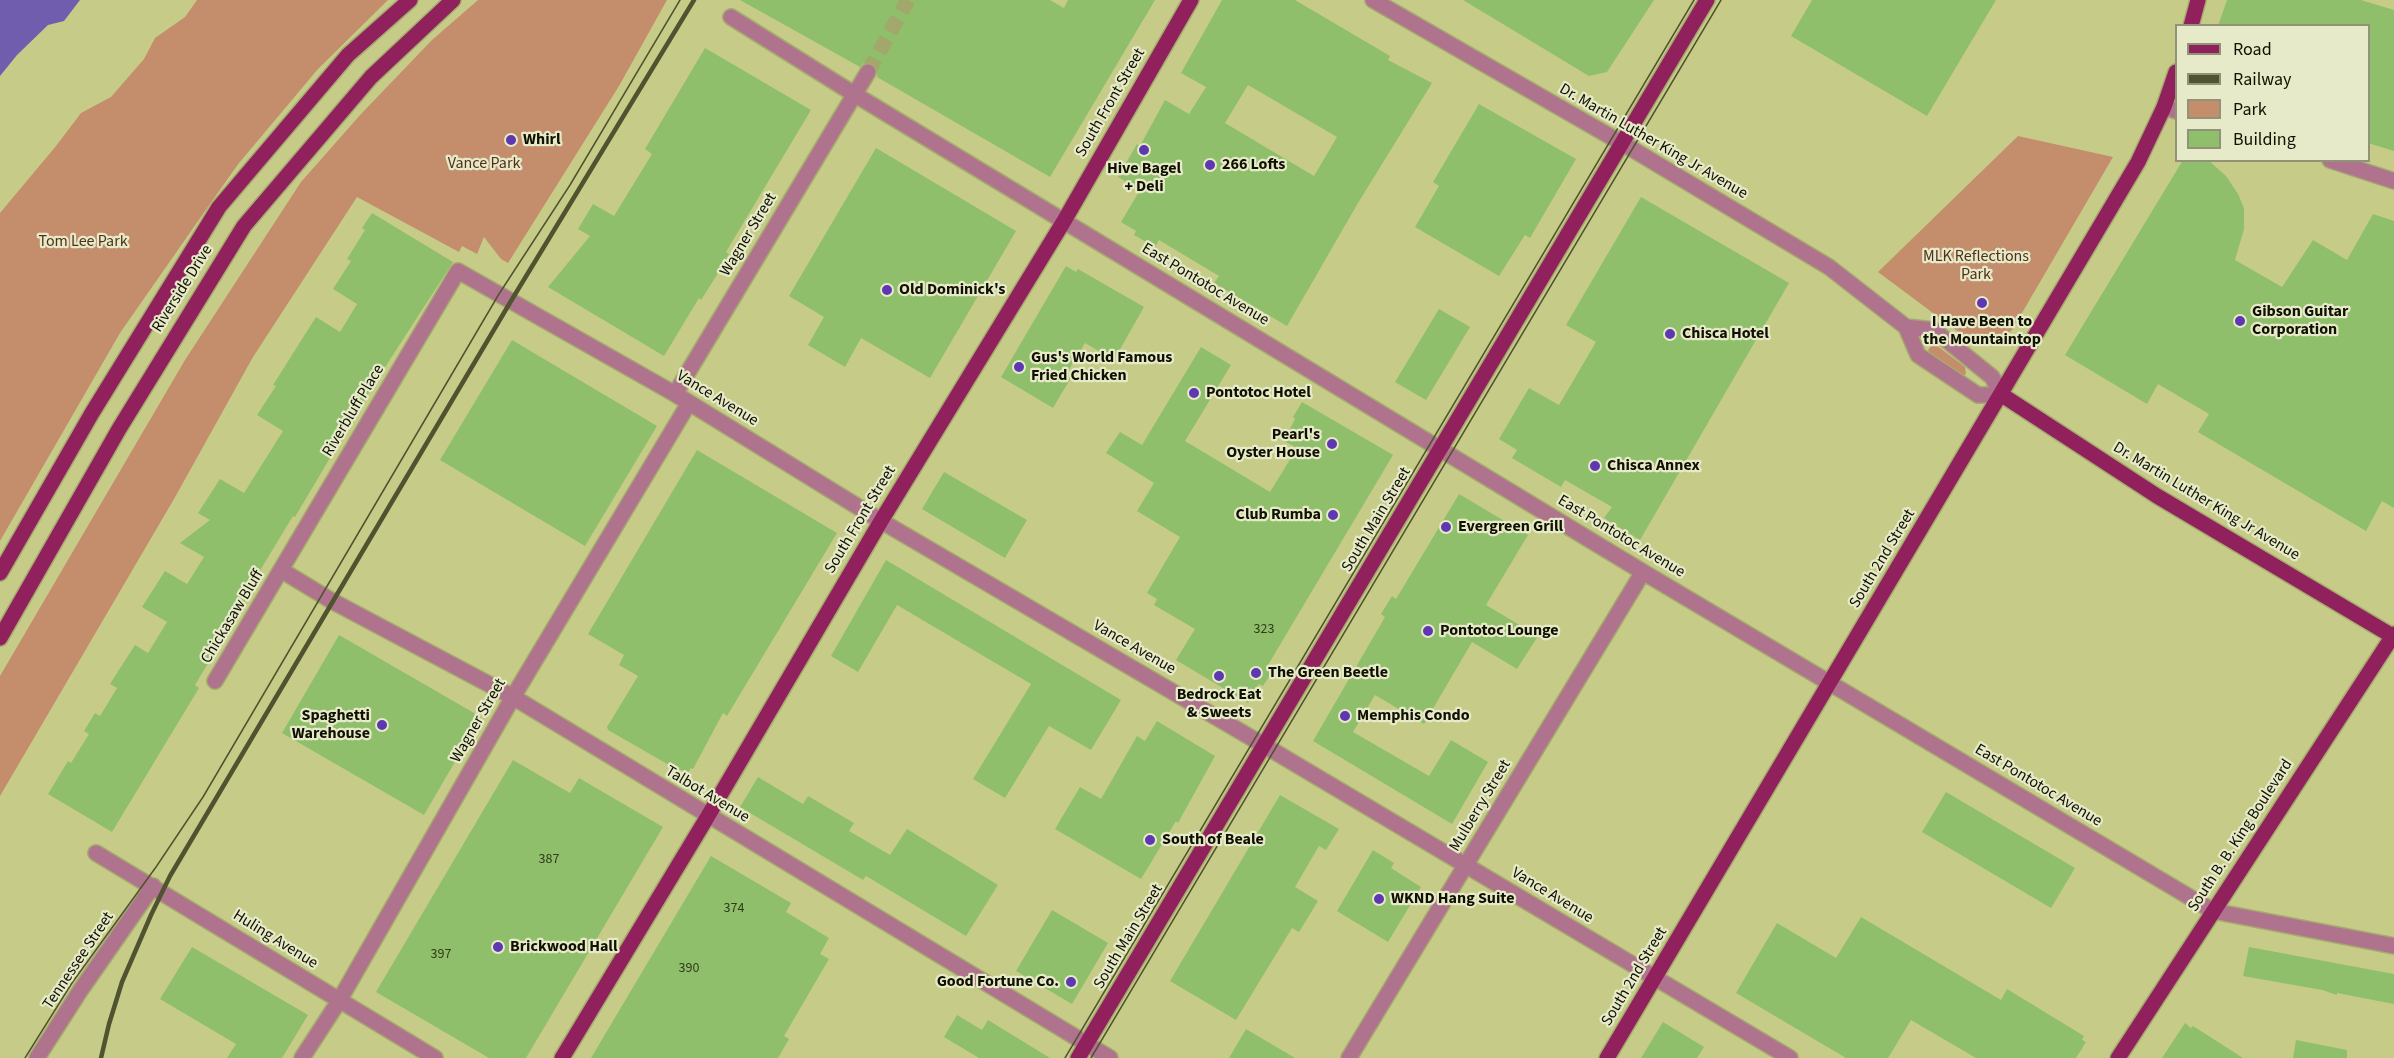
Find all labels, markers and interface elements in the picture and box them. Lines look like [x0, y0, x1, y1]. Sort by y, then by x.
legend [2175, 24, 2370, 162]
text: Road [2233, 37, 2272, 62]
street label: South Front Street [1072, 45, 1150, 161]
text: Railway [2233, 67, 2292, 92]
street label: Dr. Martin Luther King Jr Avenue [1555, 80, 1751, 204]
text: Park [2233, 97, 2267, 122]
text: Building [2233, 127, 2296, 152]
place label: Whirl [523, 130, 561, 150]
marker: Whirl [504, 133, 518, 147]
marker: Hive Bagel + Deli [1137, 143, 1151, 157]
park label: Vance Park [448, 154, 520, 174]
place label: 266 Lofts [1222, 155, 1285, 175]
marker: 266 Lofts [1203, 158, 1217, 172]
place label: Hive Bagel + Deli [1107, 159, 1181, 197]
street label: Wagner Street [717, 190, 781, 280]
park label: Tom Lee Park [38, 232, 128, 252]
street label: East Pontotoc Avenue [1138, 239, 1272, 331]
street label: Riverside Drive [149, 242, 217, 336]
park label: MLK Reflections Park [1923, 247, 2029, 285]
place label: Old Dominick's [899, 280, 1005, 300]
marker: Old Dominick's [880, 283, 894, 297]
marker: I Have Been to the Mountaintop [1975, 296, 1989, 310]
place label: Gibson Guitar Corporation [2252, 302, 2348, 340]
place label: I Have Been to the Mountaintop [1923, 312, 2041, 350]
marker: Gibson Guitar Corporation [2233, 314, 2247, 328]
place label: Chisca Hotel [1682, 324, 1769, 344]
marker: Chisca Hotel [1663, 327, 1677, 341]
place label: Gus's World Famous Fried Chicken [1031, 348, 1172, 386]
marker: Gus's World Famous Fried Chicken [1012, 360, 1026, 374]
street label: Riverbluff Place [319, 361, 389, 461]
street label: Vance Avenue [673, 367, 761, 431]
place label: Pontotoc Hotel [1206, 383, 1311, 403]
marker: Pontotoc Hotel [1187, 386, 1201, 400]
place label: Pearl's Oyster House [1226, 425, 1320, 463]
marker: Pearl's Oyster House [1325, 437, 1339, 451]
street label: Dr. Martin Luther King Jr Avenue [2109, 439, 2303, 565]
place label: Chisca Annex [1607, 456, 1700, 476]
marker: Chisca Annex [1588, 459, 1602, 473]
street label: South Front Street [821, 463, 901, 577]
street label: South Main Street [1338, 464, 1416, 576]
street label: East Pontotoc Avenue [1554, 491, 1688, 583]
place label: Club Rumba [1236, 505, 1321, 525]
street label: South 2nd Street [1846, 506, 1920, 612]
marker: Club Rumba [1326, 508, 1340, 522]
place label: Evergreen Grill [1458, 517, 1563, 537]
marker: Evergreen Grill [1439, 520, 1453, 534]
street label: Chickasaw Bluff [198, 567, 268, 667]
street label: Vance Avenue [1089, 617, 1179, 679]
place label: Pontotoc Lounge [1440, 621, 1559, 641]
house number: 323 [1254, 622, 1274, 638]
marker: Pontotoc Lounge [1421, 624, 1435, 638]
place label: The Green Beetle [1268, 663, 1388, 683]
marker: The Green Beetle [1249, 666, 1263, 680]
marker: Bedrock Eat & Sweets [1212, 669, 1226, 683]
street label: Wagner Street [447, 676, 511, 766]
place label: Bedrock Eat & Sweets [1177, 685, 1261, 723]
place label: Spaghetti Warehouse [292, 706, 370, 744]
place label: Memphis Condo [1357, 706, 1470, 726]
marker: Memphis Condo [1338, 709, 1352, 723]
marker: Spaghetti Warehouse [375, 718, 389, 732]
street label: East Pontotoc Avenue [1971, 740, 2105, 832]
street label: South B. B. King Boulevard [2184, 756, 2298, 916]
street label: Mulberry Street [1446, 757, 1516, 855]
street label: Talbot Avenue [661, 762, 753, 828]
place label: South of Beale [1162, 830, 1264, 850]
marker: South of Beale [1143, 833, 1157, 847]
house number: 387 [539, 852, 559, 868]
street label: Vance Avenue [1508, 864, 1596, 928]
street label: South Main Street [1090, 881, 1168, 993]
place label: WKND Hang Suite [1391, 889, 1514, 909]
marker: WKND Hang Suite [1372, 892, 1386, 906]
house number: 374 [724, 901, 744, 917]
street label: Huling Avenue [229, 906, 321, 974]
street label: Tennessee Street [39, 909, 119, 1013]
street label: South 2nd Street [1598, 924, 1672, 1030]
place label: Brickwood Hall [510, 937, 618, 957]
marker: Brickwood Hall [491, 940, 505, 954]
house number: 397 [431, 947, 451, 963]
house number: 390 [679, 961, 699, 977]
place label: Good Fortune Co. [937, 972, 1059, 992]
marker: Good Fortune Co. [1064, 975, 1078, 989]

